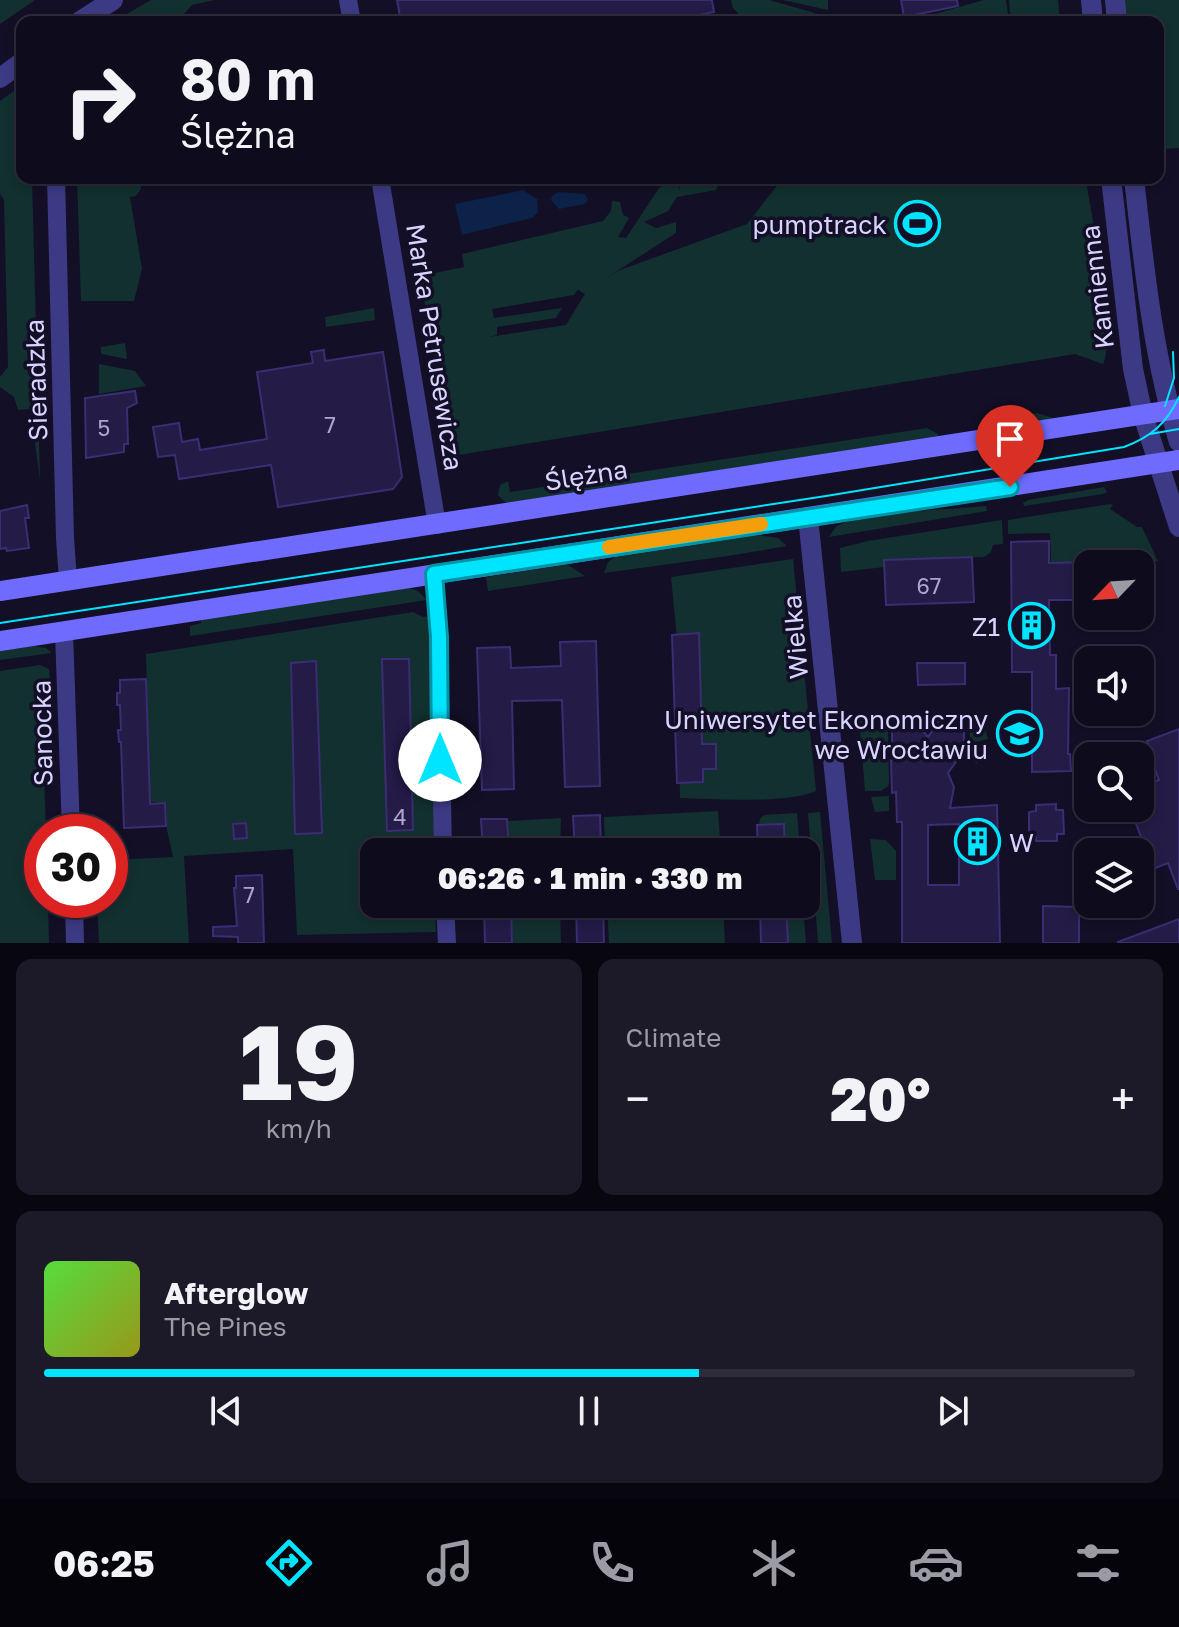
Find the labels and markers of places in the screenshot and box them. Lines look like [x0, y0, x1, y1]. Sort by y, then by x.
sports icon: pumptrack [894, 200, 942, 248]
place label: pumptrack [752, 209, 887, 240]
pin [976, 405, 1044, 487]
building icon: Z1 [1007, 602, 1055, 650]
place label: Z1 [972, 611, 1000, 642]
place label: Uniwersytet Ekonomiczny we Wrocławiu [664, 704, 988, 765]
school or university icon: Uniwersytet Ekonomiczny we Wrocławiu [995, 710, 1043, 758]
building icon: W [954, 818, 1002, 866]
place label: W [1009, 827, 1034, 858]

